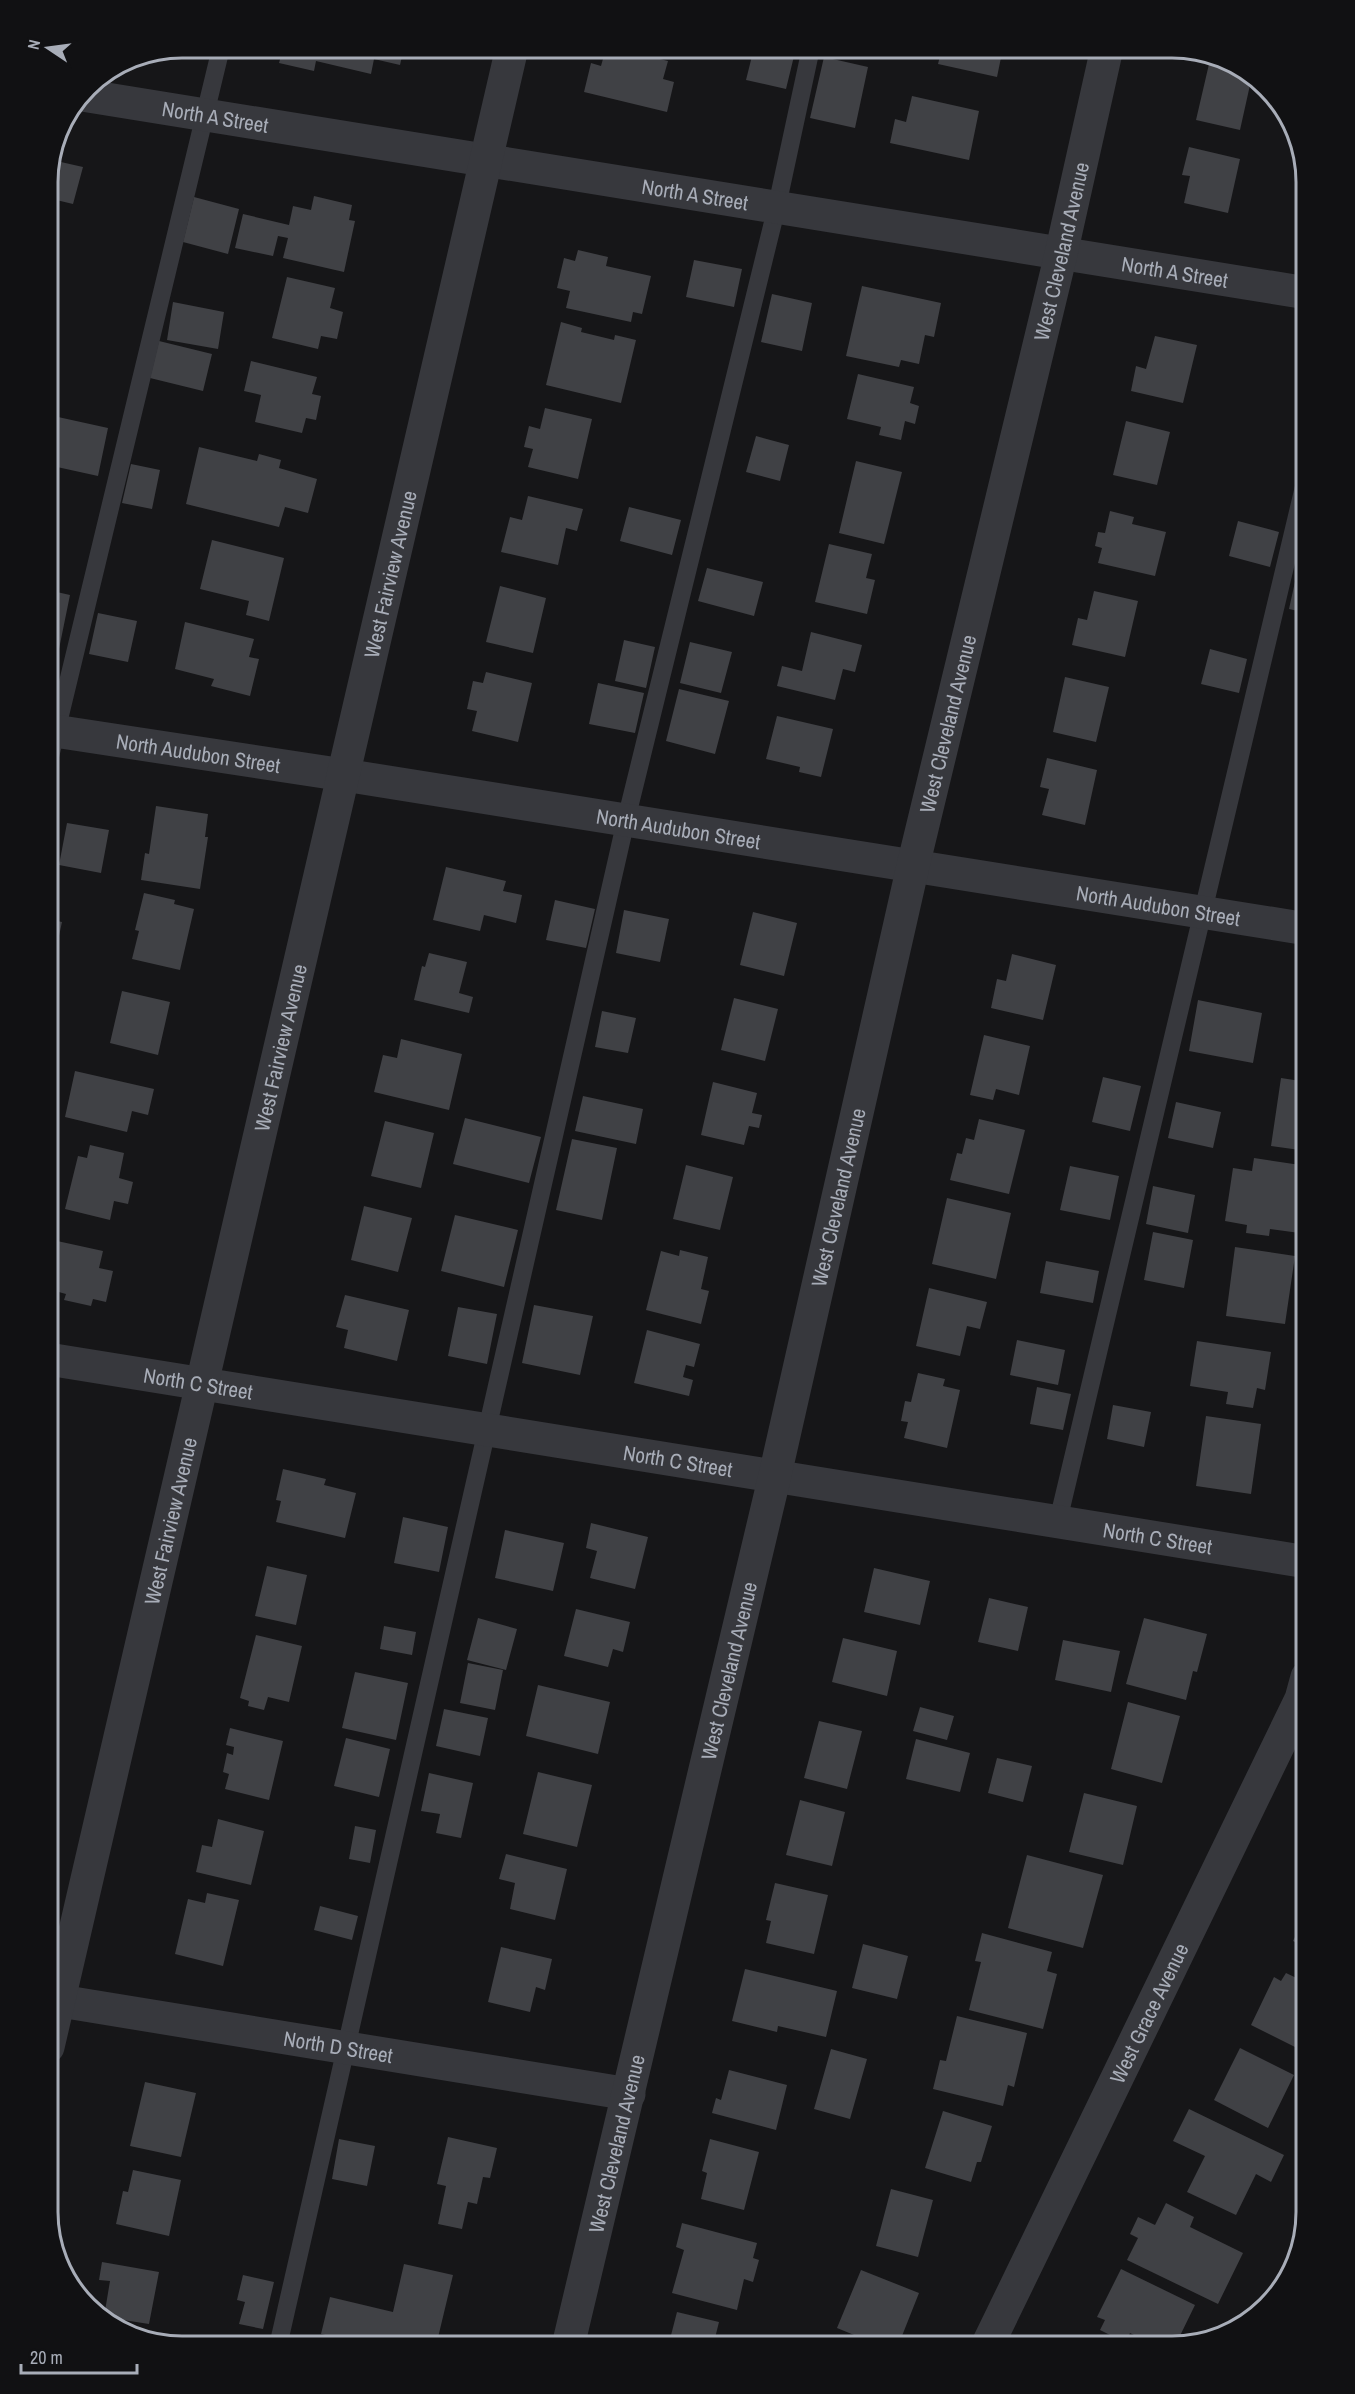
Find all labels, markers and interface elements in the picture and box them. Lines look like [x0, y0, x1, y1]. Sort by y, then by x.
north arrow [18, 18, 78, 78]
text: N [22, 38, 45, 52]
street label: North A Street [160, 94, 271, 139]
street label: West Cleveland Avenue [1026, 159, 1096, 343]
street label: North A Street [640, 171, 751, 217]
street label: North A Street [1120, 249, 1230, 295]
street label: West Fairview Avenue [356, 488, 423, 661]
street label: West Cleveland Avenue [912, 632, 983, 816]
street label: North Audubon Street [114, 726, 283, 780]
street label: North Audubon Street [594, 801, 763, 856]
street label: North Audubon Street [1074, 878, 1243, 933]
street label: West Fairview Avenue [247, 961, 313, 1134]
street label: West Cleveland Avenue [804, 1105, 872, 1289]
street label: North C Street [141, 1360, 255, 1406]
street label: West Fairview Avenue [137, 1434, 204, 1608]
street label: North C Street [621, 1437, 735, 1484]
street label: North C Street [1101, 1515, 1215, 1561]
street label: West Cleveland Avenue [693, 1579, 764, 1763]
street label: West Grace Avenue [1102, 1938, 1195, 2088]
street label: North D Street [281, 2023, 395, 2070]
street label: West Cleveland Avenue [581, 2052, 651, 2236]
scale bar [21, 2337, 136, 2375]
text: 20 m [30, 2345, 63, 2370]

